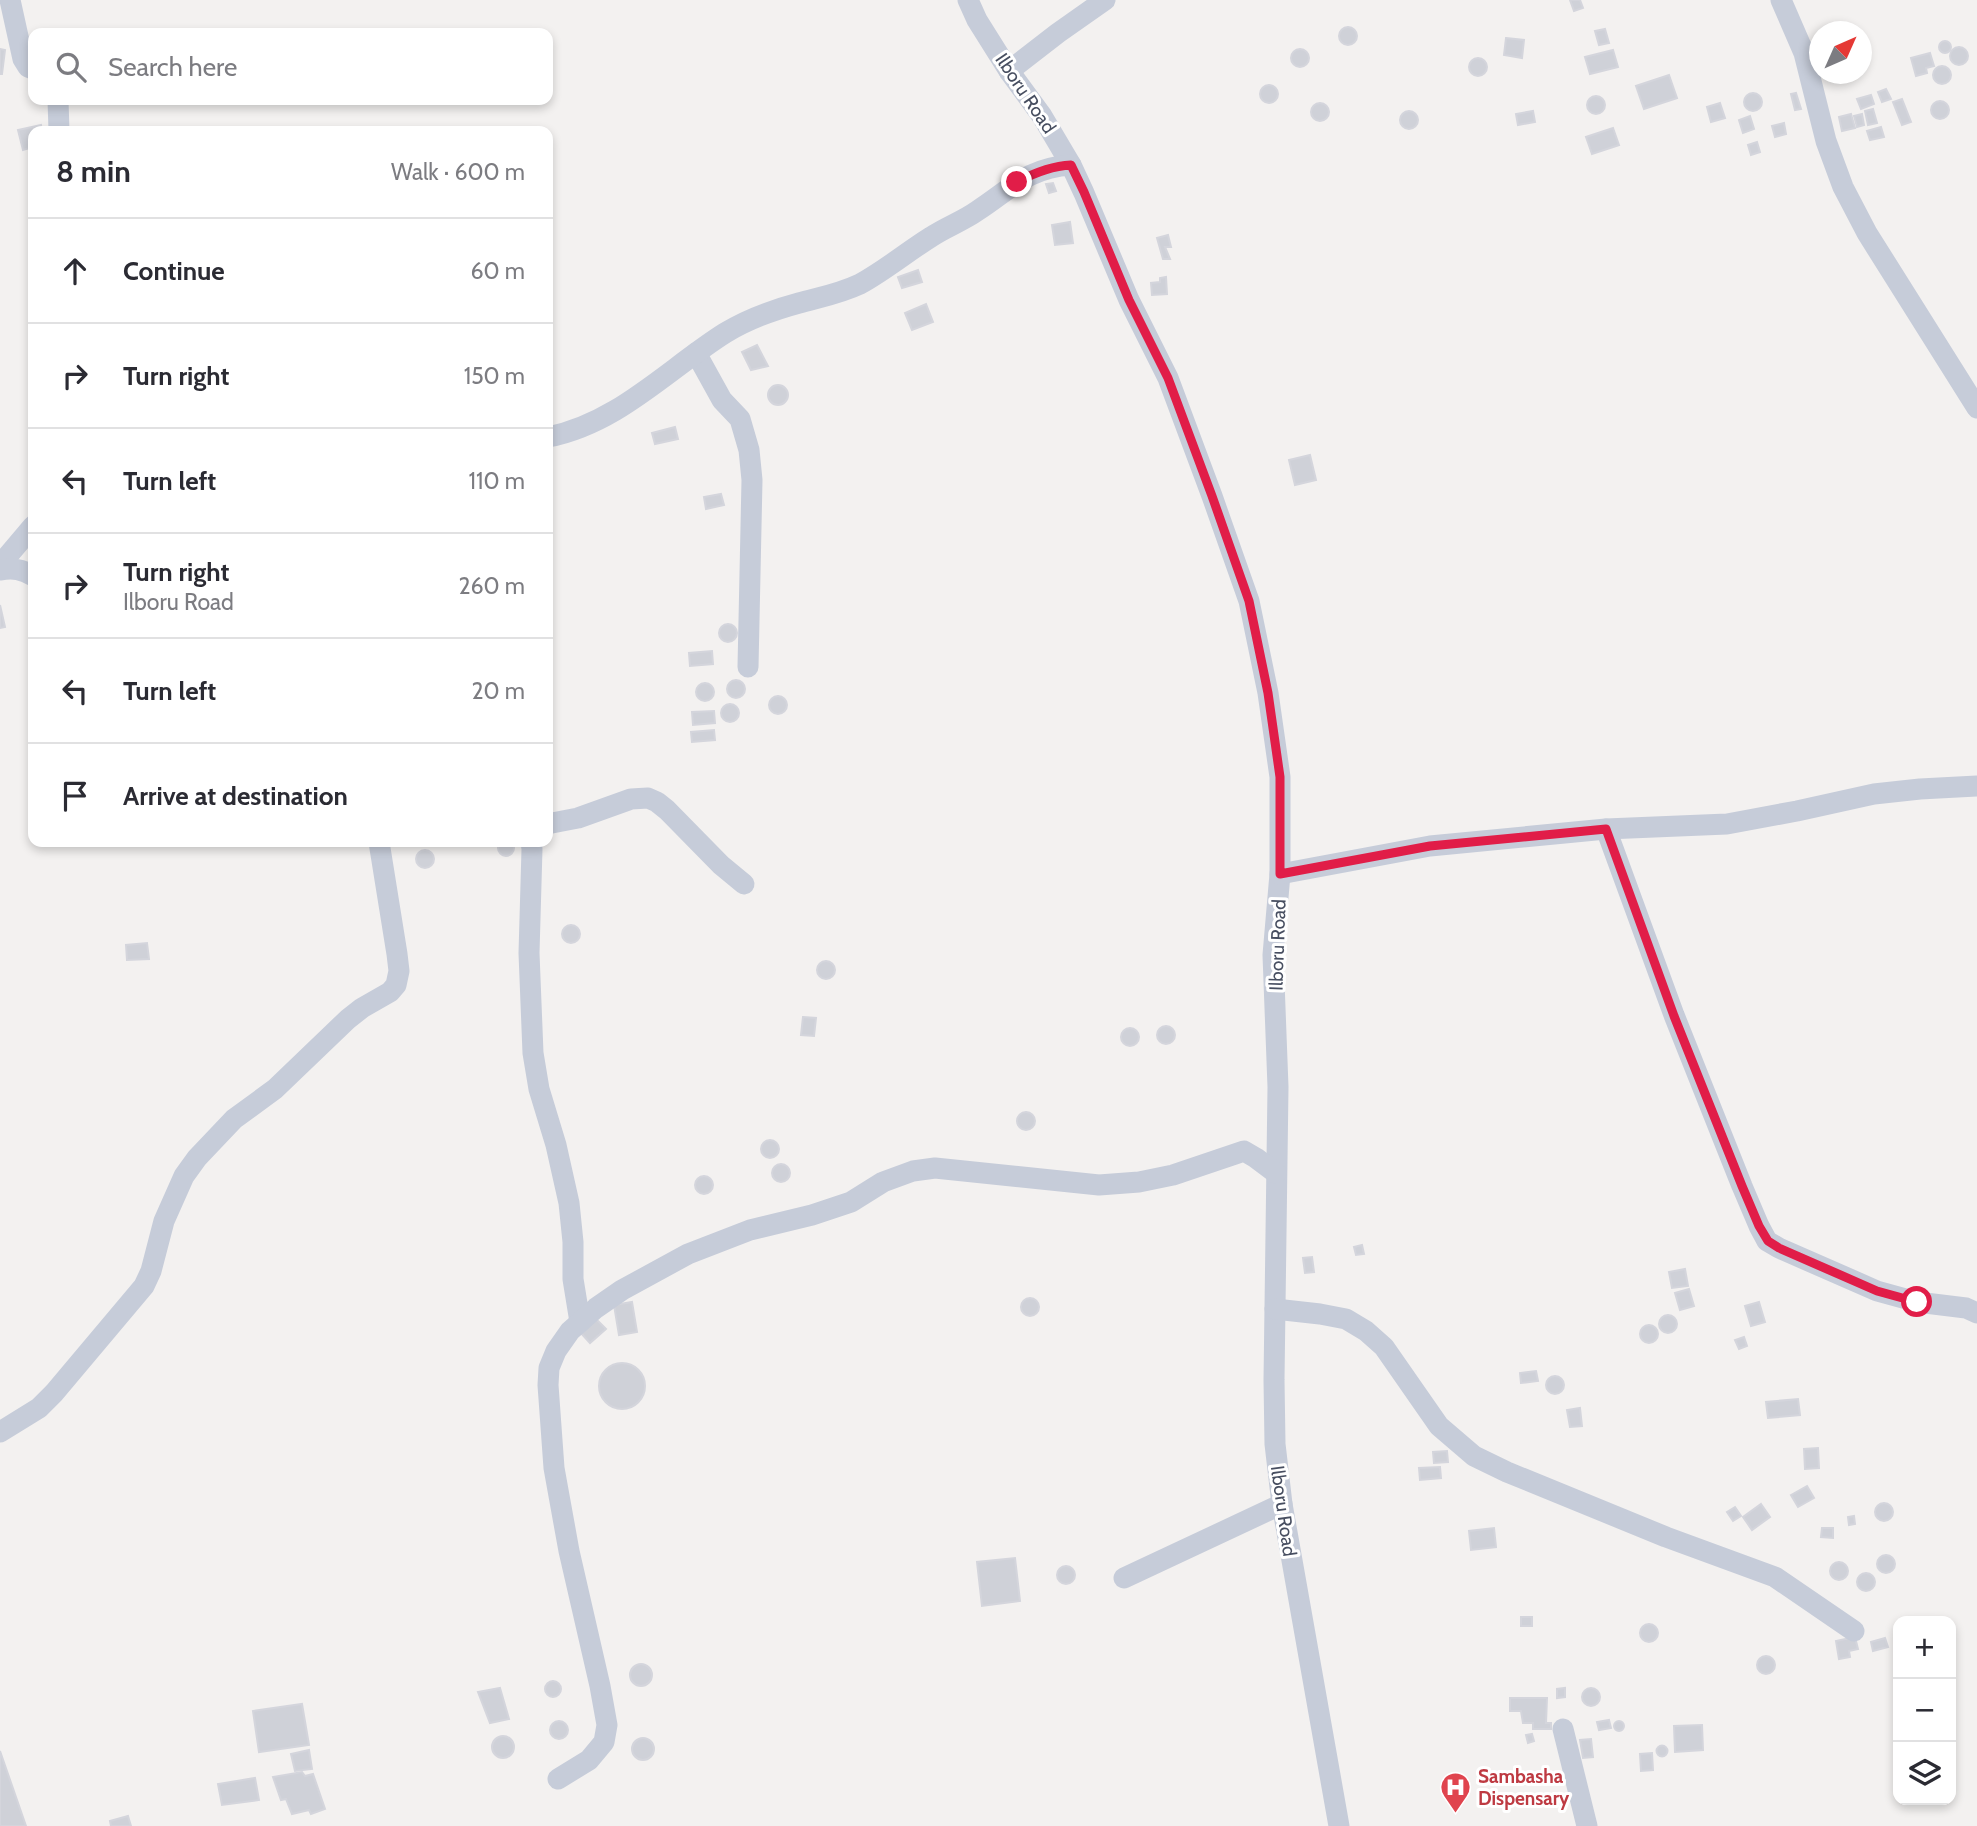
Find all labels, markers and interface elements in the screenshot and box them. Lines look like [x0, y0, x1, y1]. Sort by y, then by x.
north arrow [1809, 21, 1872, 84]
search box [28, 28, 553, 105]
icon: search [52, 48, 90, 86]
street label: Ilboru Road [990, 49, 1061, 138]
text: Search here [108, 51, 237, 83]
text: 8 min [56, 153, 131, 190]
text: Walk · 600 m [391, 158, 525, 186]
route end [1001, 166, 1032, 197]
icon: ahead [56, 252, 94, 290]
text: Continue [123, 255, 225, 287]
text: 60 m [471, 257, 525, 285]
icon: right [56, 357, 94, 395]
text: Turn right [123, 360, 229, 392]
text: 150 m [464, 362, 525, 390]
icon: left [56, 462, 94, 500]
text: Turn left [123, 465, 216, 497]
text: 110 m [469, 467, 525, 495]
text: Turn right [123, 556, 229, 588]
icon: right [56, 567, 94, 605]
text: 260 m [458, 572, 525, 600]
text: Ilboru Road [123, 588, 234, 616]
icon: left [56, 672, 94, 710]
text: Turn left [123, 675, 216, 707]
text: 20 m [472, 677, 525, 705]
icon: arrive [56, 777, 94, 815]
text: Arrive at destination [123, 780, 348, 812]
street label: Ilboru Road [1264, 899, 1291, 991]
route start [1901, 1286, 1932, 1317]
street label: Ilboru Road [1266, 1464, 1301, 1558]
map controls [1893, 1616, 1956, 1805]
button: + [1893, 1616, 1956, 1679]
button: − [1893, 1679, 1956, 1742]
button: layers [1893, 1742, 1956, 1805]
place label: Sambasha Dispensary [1478, 1765, 1570, 1810]
hospital icon: Sambasha Dispensary [1438, 1770, 1472, 1814]

